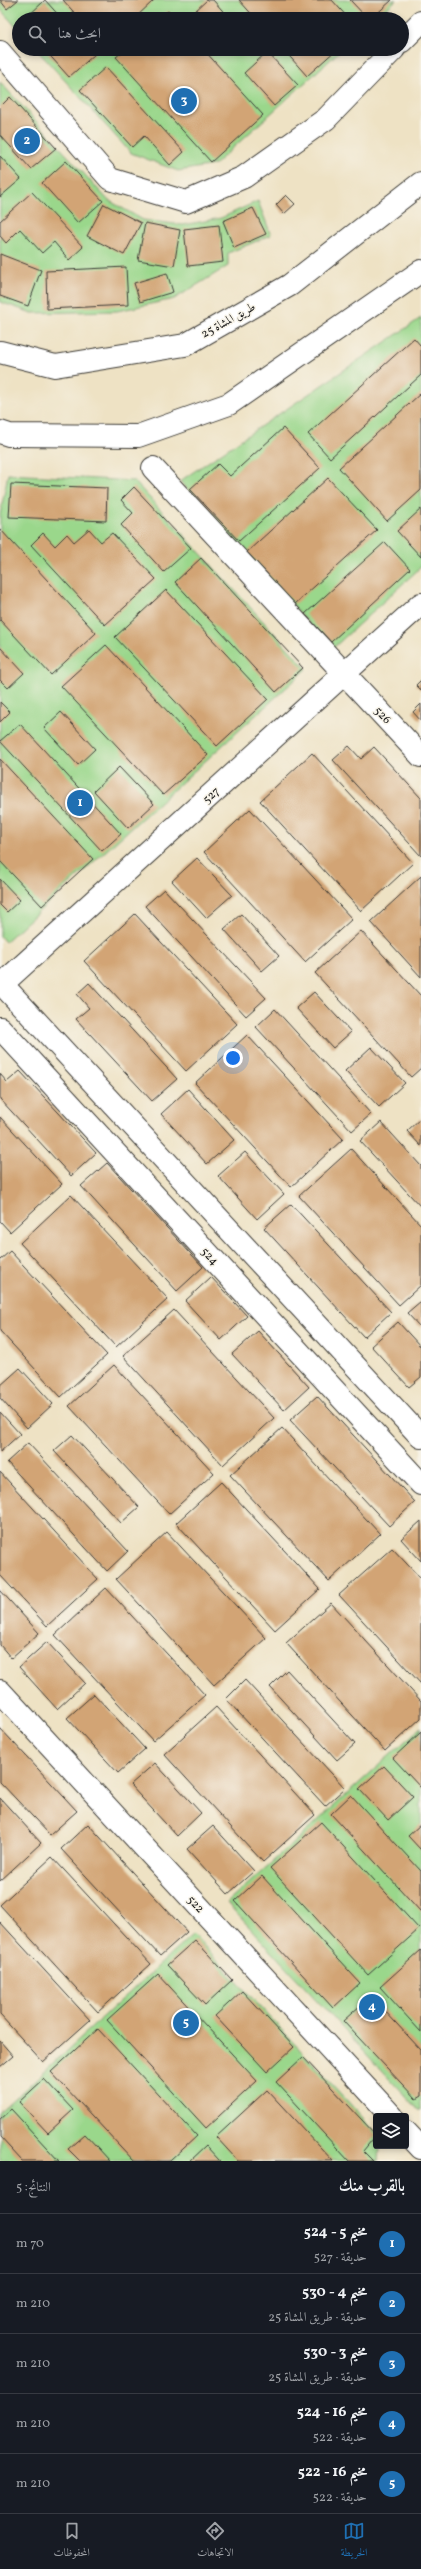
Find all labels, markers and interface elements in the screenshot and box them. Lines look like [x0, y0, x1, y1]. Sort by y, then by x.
search box [12, 12, 409, 56]
icon: search [26, 23, 48, 45]
text: ابحث هنا [58, 24, 101, 45]
pin: 3 [171, 86, 197, 116]
pin: 2 [14, 126, 40, 156]
street label: طريق المشاة 25 [198, 299, 259, 342]
street label: 526 [370, 704, 394, 728]
street label: 527 [200, 784, 224, 808]
pin: 1 [67, 788, 93, 818]
your location [223, 1048, 243, 1068]
street label: 524 [197, 1244, 222, 1269]
street label: 522 [183, 1892, 207, 1917]
pin: 4 [359, 1992, 385, 2022]
pin: 5 [173, 2008, 199, 2038]
map controls [373, 2113, 409, 2149]
button: layers [373, 2113, 409, 2149]
text: بالقرب منك [339, 2175, 405, 2198]
text: النتائج: 5 [16, 2179, 51, 2197]
text: مخيم 5 - 524 [304, 2222, 367, 2243]
text: 70 m [16, 2235, 44, 2253]
text: 1 [389, 2235, 395, 2253]
text: حديقة · 527 [314, 2249, 367, 2267]
text: مخيم 4 - 530 [302, 2282, 367, 2303]
text: 210 m [16, 2295, 50, 2313]
text: 2 [389, 2295, 395, 2313]
text: حديقة · طريق المشاة 25 [268, 2309, 367, 2327]
text: مخيم 3 - 530 [303, 2342, 367, 2363]
text: 210 m [16, 2355, 50, 2373]
text: 3 [389, 2355, 395, 2373]
text: حديقة · طريق المشاة 25 [268, 2369, 367, 2387]
text: مخيم 16 - 524 [297, 2402, 367, 2423]
text: 210 m [16, 2415, 50, 2433]
text: 4 [388, 2415, 396, 2433]
text: حديقة · 522 [313, 2429, 367, 2447]
text: مخيم 16 - 522 [298, 2462, 367, 2483]
text: 210 m [16, 2475, 50, 2493]
text: 5 [389, 2475, 395, 2493]
text: حديقة · 522 [313, 2489, 367, 2507]
tab: المحفوظات [54, 2520, 90, 2563]
tab: الاتجاهات [197, 2520, 234, 2563]
tab: الخريطة [341, 2520, 367, 2563]

